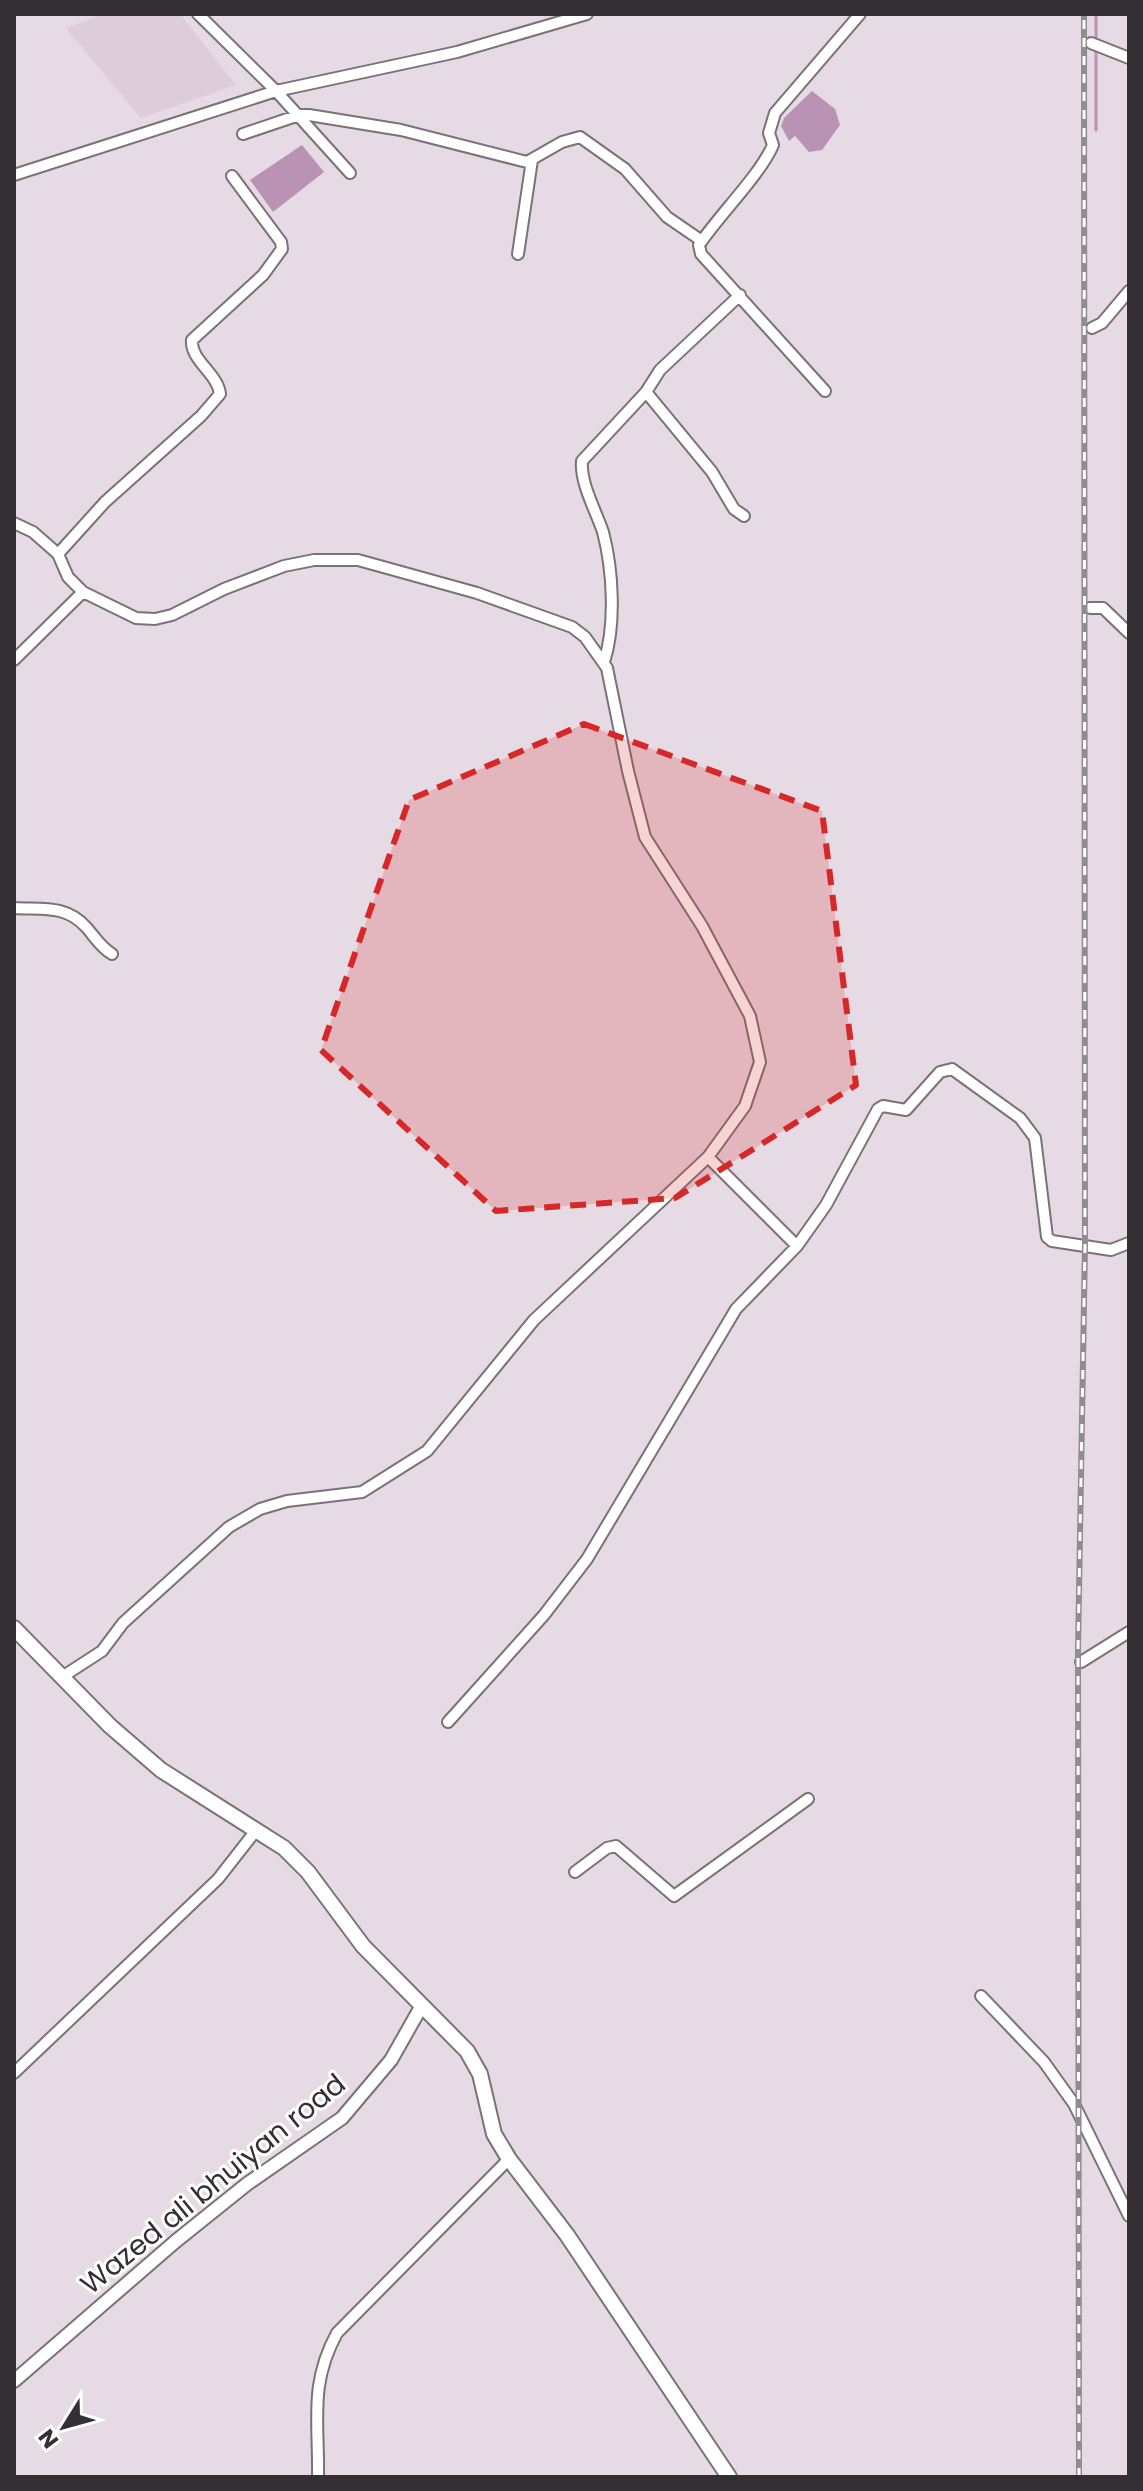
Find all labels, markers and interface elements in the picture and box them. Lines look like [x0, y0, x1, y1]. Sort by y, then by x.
street label: Wazed ali bhuiyan road [72, 2065, 354, 2303]
north arrow [24, 2387, 104, 2467]
text: N [31, 2423, 66, 2455]

